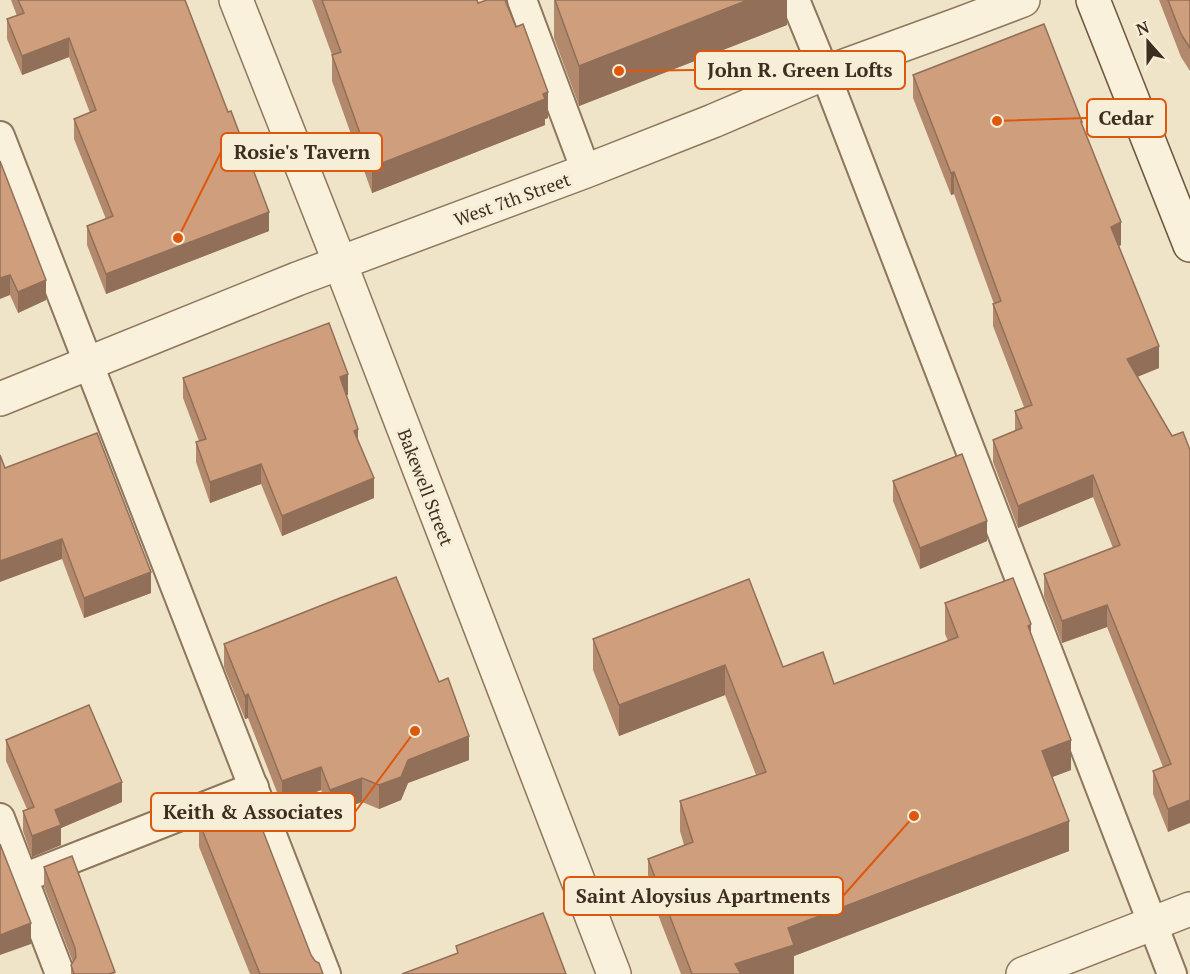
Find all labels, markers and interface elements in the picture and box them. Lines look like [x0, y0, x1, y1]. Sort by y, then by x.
north arrow [1118, 12, 1178, 72]
text: N [1133, 16, 1152, 40]
callout: John R. Green Lofts [695, 51, 905, 89]
text: John R. Green Lofts [707, 56, 893, 83]
callout: Cedar [1087, 99, 1166, 137]
text: Cedar [1098, 104, 1154, 131]
callout: Rosie's Tavern [221, 133, 382, 171]
text: Rosie's Tavern [234, 138, 370, 165]
street label: West 7th Street [451, 167, 574, 231]
street label: Bakewell Street [393, 425, 459, 549]
callout: Keith & Associates [151, 793, 355, 831]
text: Keith & Associates [163, 798, 343, 825]
callout: Saint Aloysius Apartments [564, 877, 843, 915]
text: Saint Aloysius Apartments [576, 882, 830, 909]

